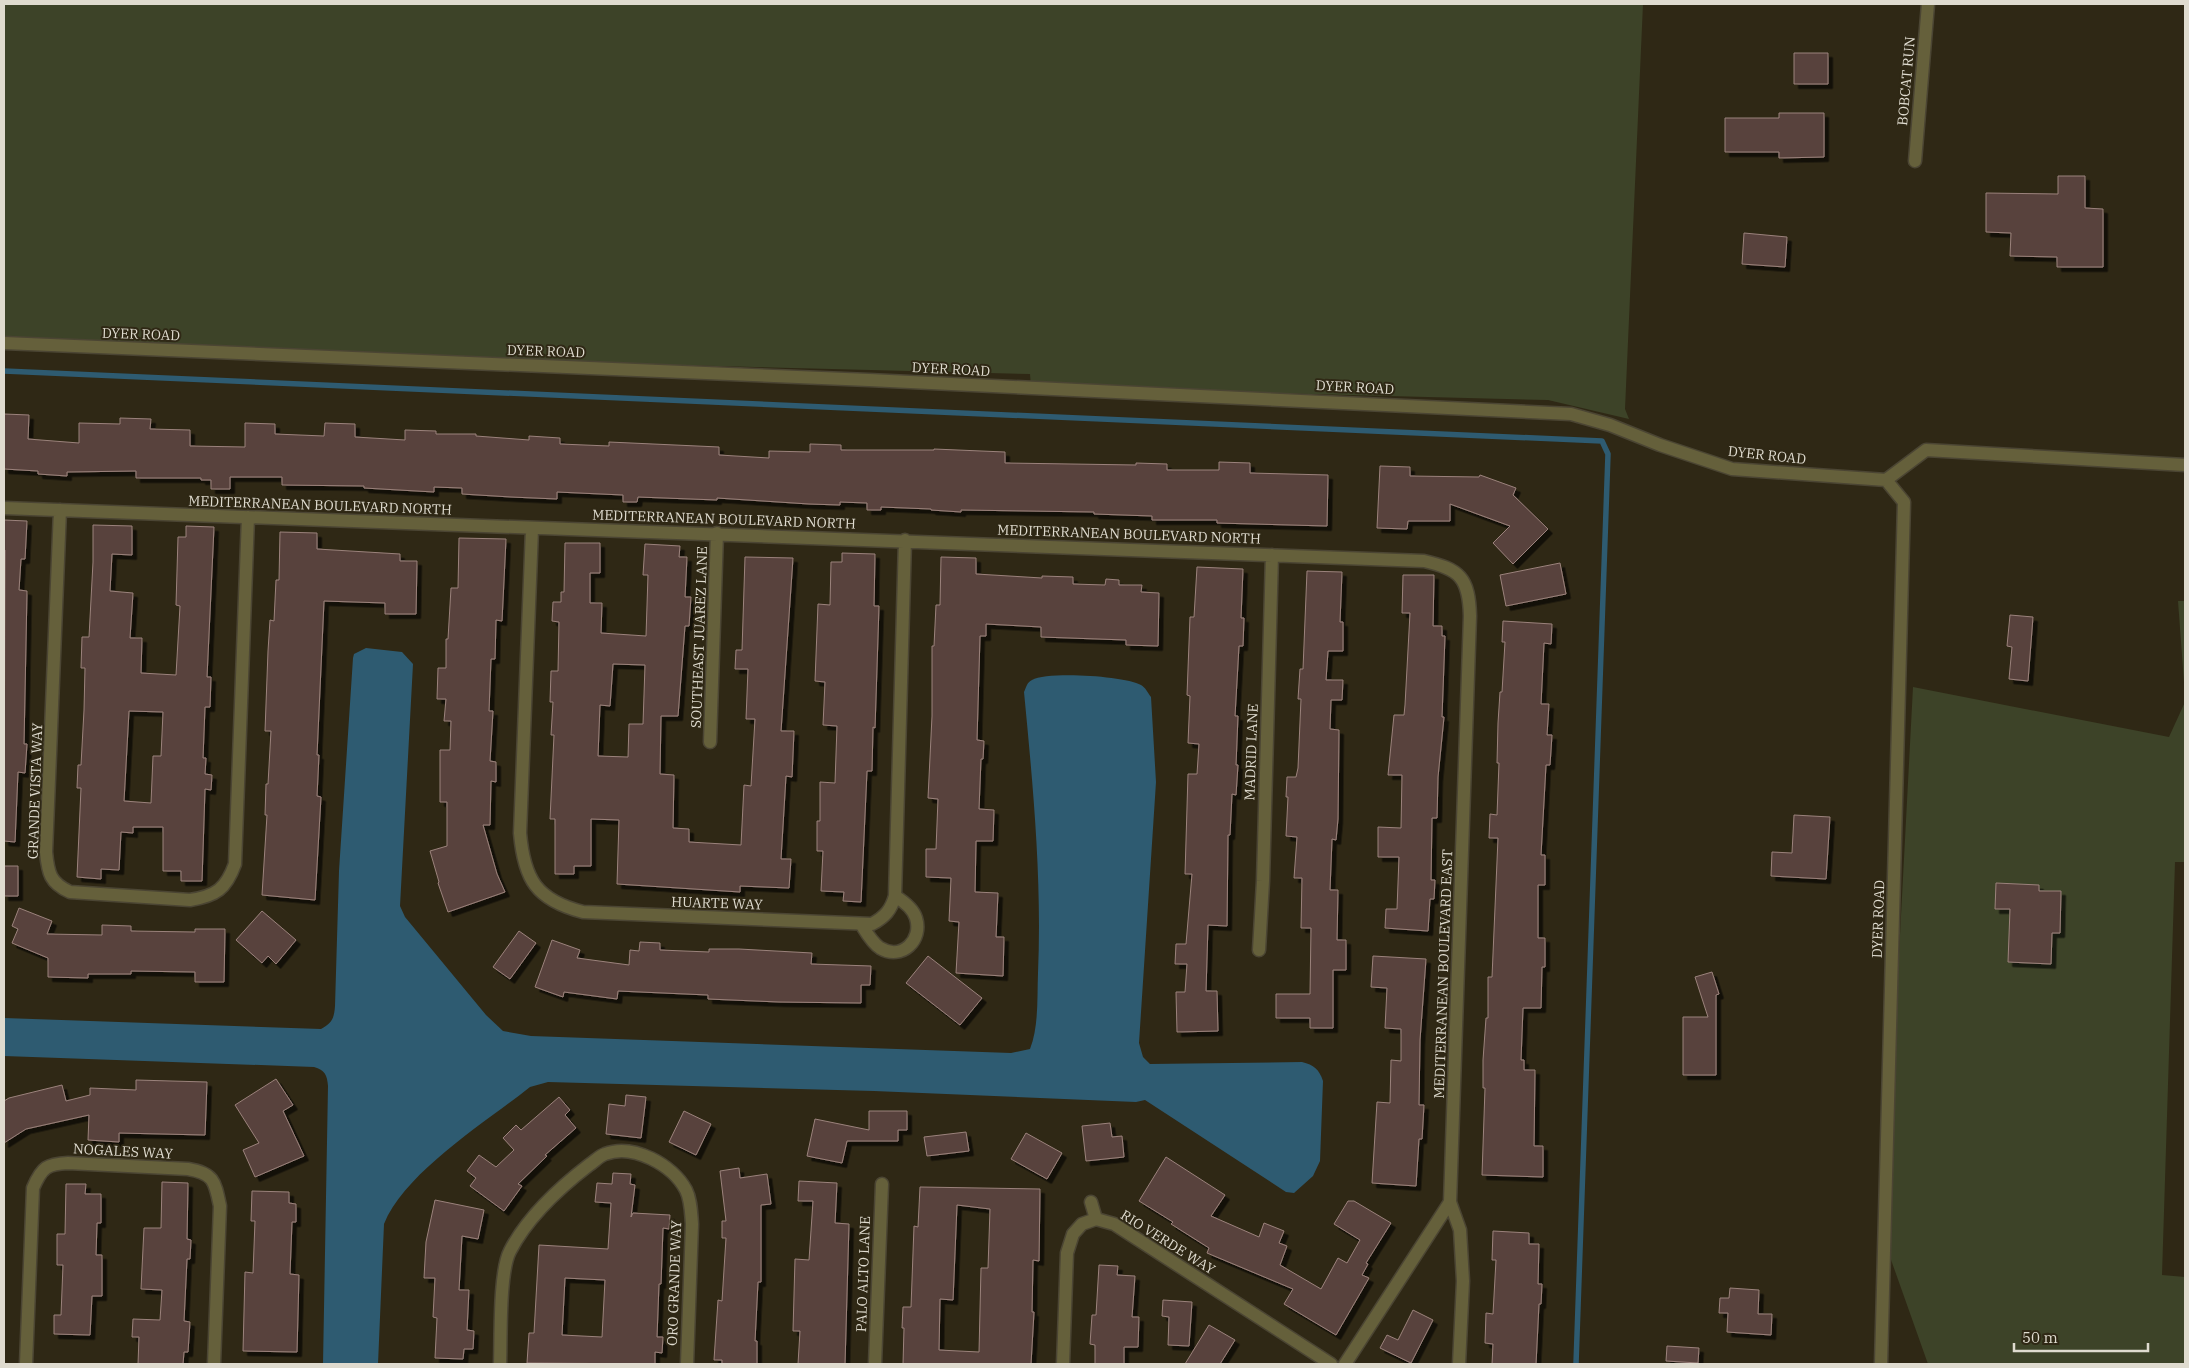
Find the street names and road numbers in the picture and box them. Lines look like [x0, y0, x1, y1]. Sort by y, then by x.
street label: BOBCAT RUN [1893, 36, 1919, 126]
street label: DYER ROAD [102, 324, 181, 344]
street label: DYER ROAD [507, 341, 586, 361]
street label: DYER ROAD [911, 358, 991, 380]
street label: DYER ROAD [1315, 376, 1395, 398]
street label: DYER ROAD [1727, 442, 1807, 468]
street label: MEDITERRANEAN BOULEVARD NORTH [188, 491, 452, 519]
street label: MEDITERRANEAN BOULEVARD NORTH [592, 505, 856, 533]
street label: MEDITERRANEAN BOULEVARD NORTH [997, 520, 1261, 548]
street label: SOUTHEAST JUAREZ LANE [687, 546, 711, 728]
street label: MADRID LANE [1240, 703, 1262, 801]
street label: GRANDE VISTA WAY [24, 722, 46, 859]
street label: MEDITERRANEAN BOULEVARD EAST [1430, 849, 1456, 1099]
street label: DYER ROAD [1868, 879, 1888, 958]
street label: HUARTE WAY [671, 892, 763, 914]
street label: NOGALES WAY [73, 1139, 174, 1163]
street label: RIO VERDE WAY [1117, 1206, 1219, 1278]
street label: PALO ALTO LANE [852, 1216, 874, 1332]
street label: ORO GRANDE WAY [663, 1220, 685, 1346]

